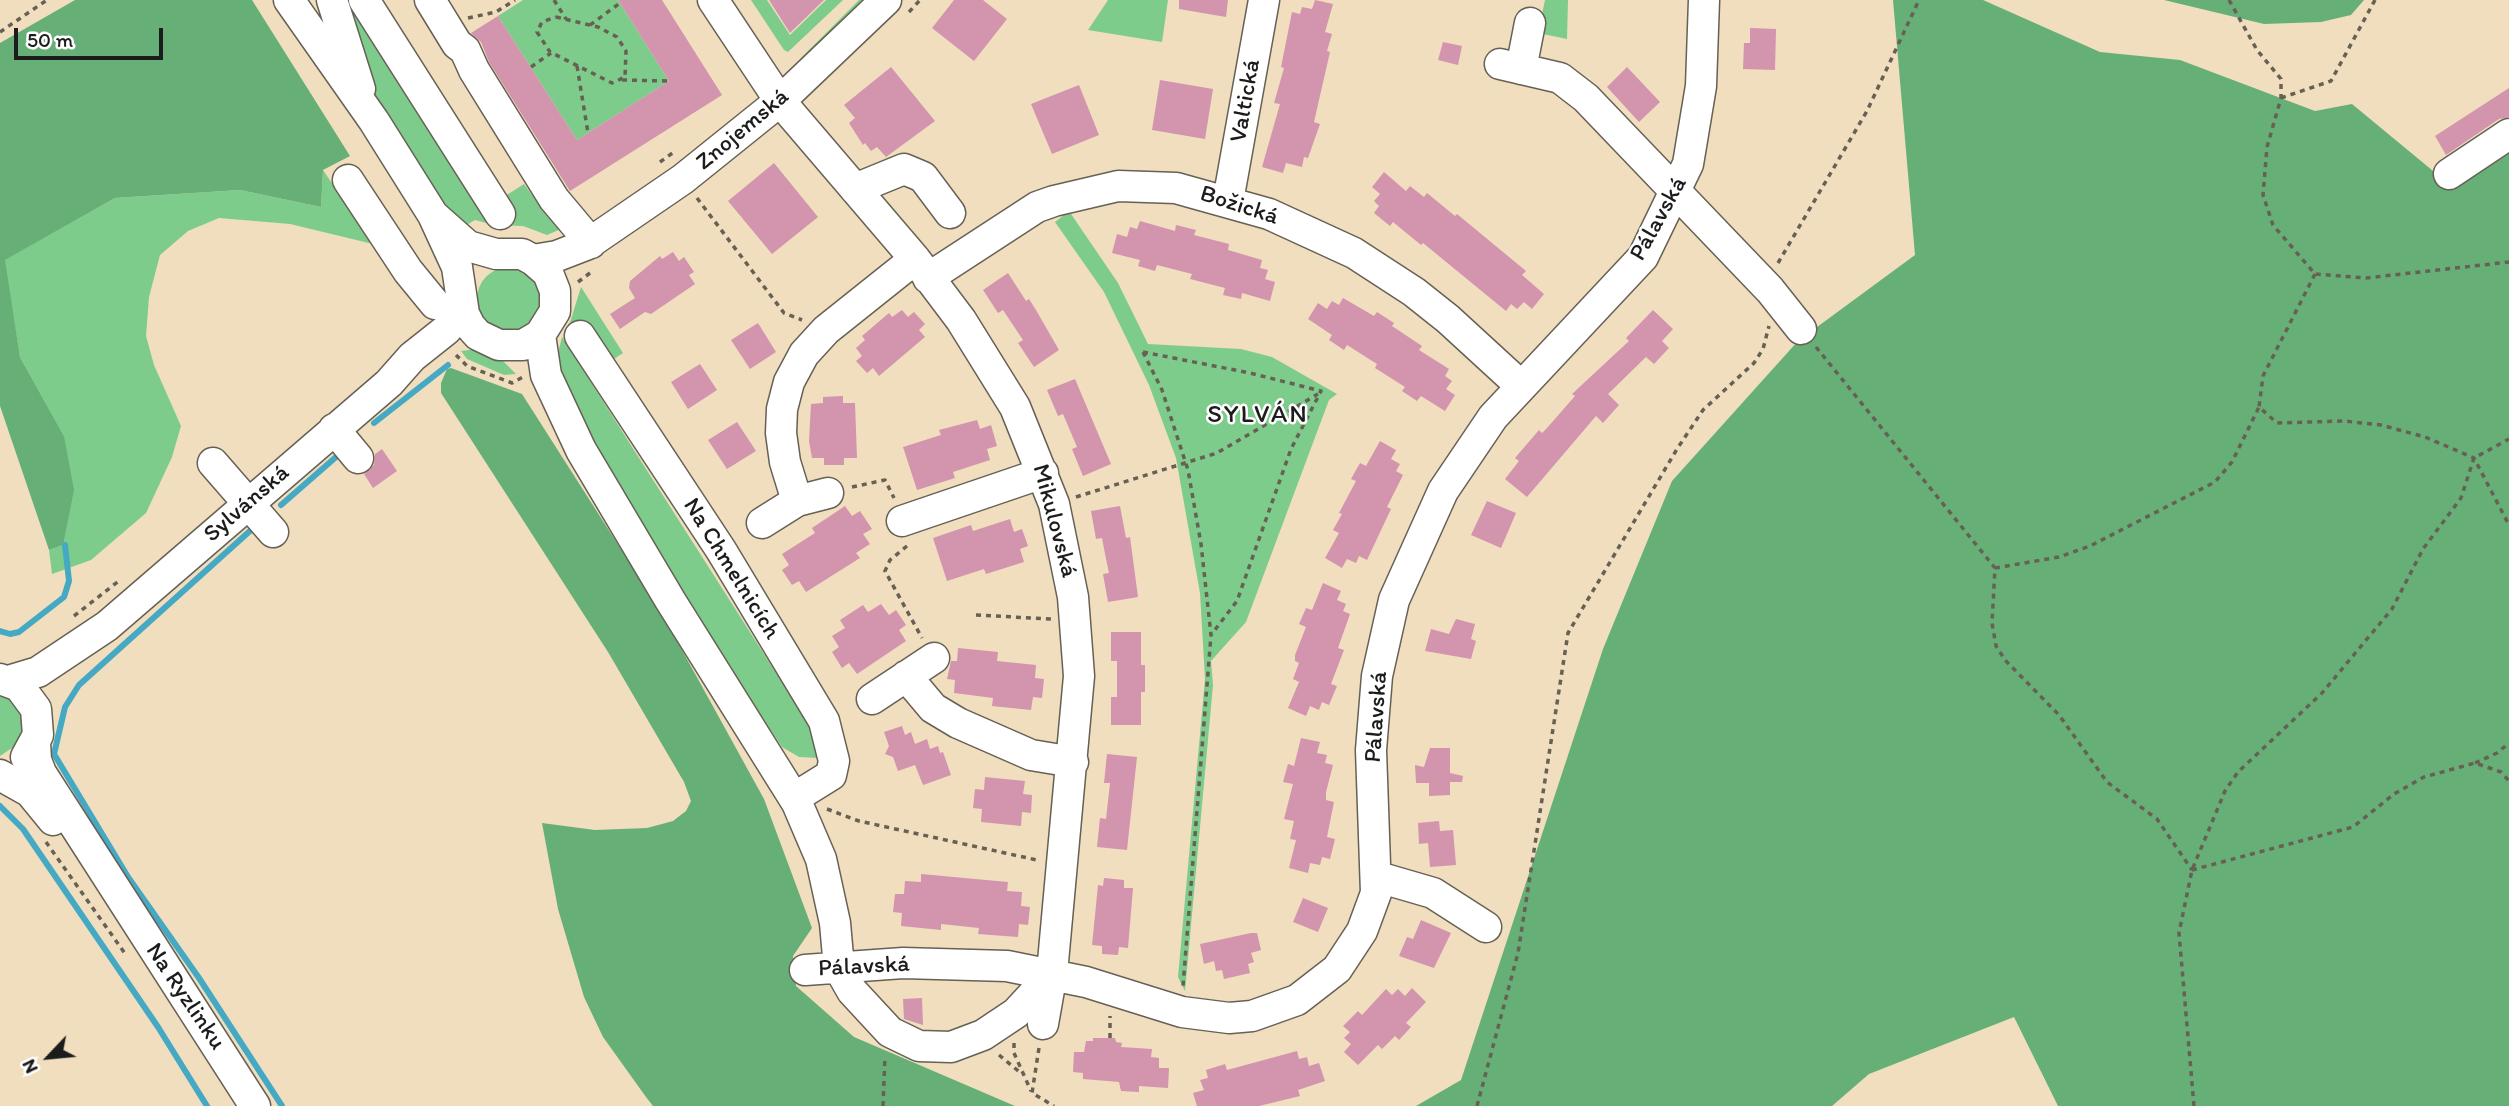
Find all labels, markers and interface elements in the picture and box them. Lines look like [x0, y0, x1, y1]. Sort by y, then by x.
scale bar [18, 14, 166, 58]
text: 50 m [27, 27, 73, 52]
street label: Valtická [1225, 57, 1267, 145]
street label: Znojemská [691, 83, 795, 177]
street label: Pálavská [1624, 172, 1694, 266]
street label: Božická [1196, 180, 1282, 232]
district label: SYLVÁN [1207, 399, 1309, 431]
street label: Sylvánská [198, 459, 296, 549]
street label: Mikulovská [1025, 461, 1083, 581]
street label: Na Chmelnicích [676, 493, 786, 645]
street label: Pálavská [1359, 670, 1395, 764]
street label: Na Ryzlinku [139, 938, 231, 1056]
street label: Pálavská [818, 950, 910, 984]
north arrow [14, 1022, 84, 1092]
text: N [17, 1056, 43, 1077]

